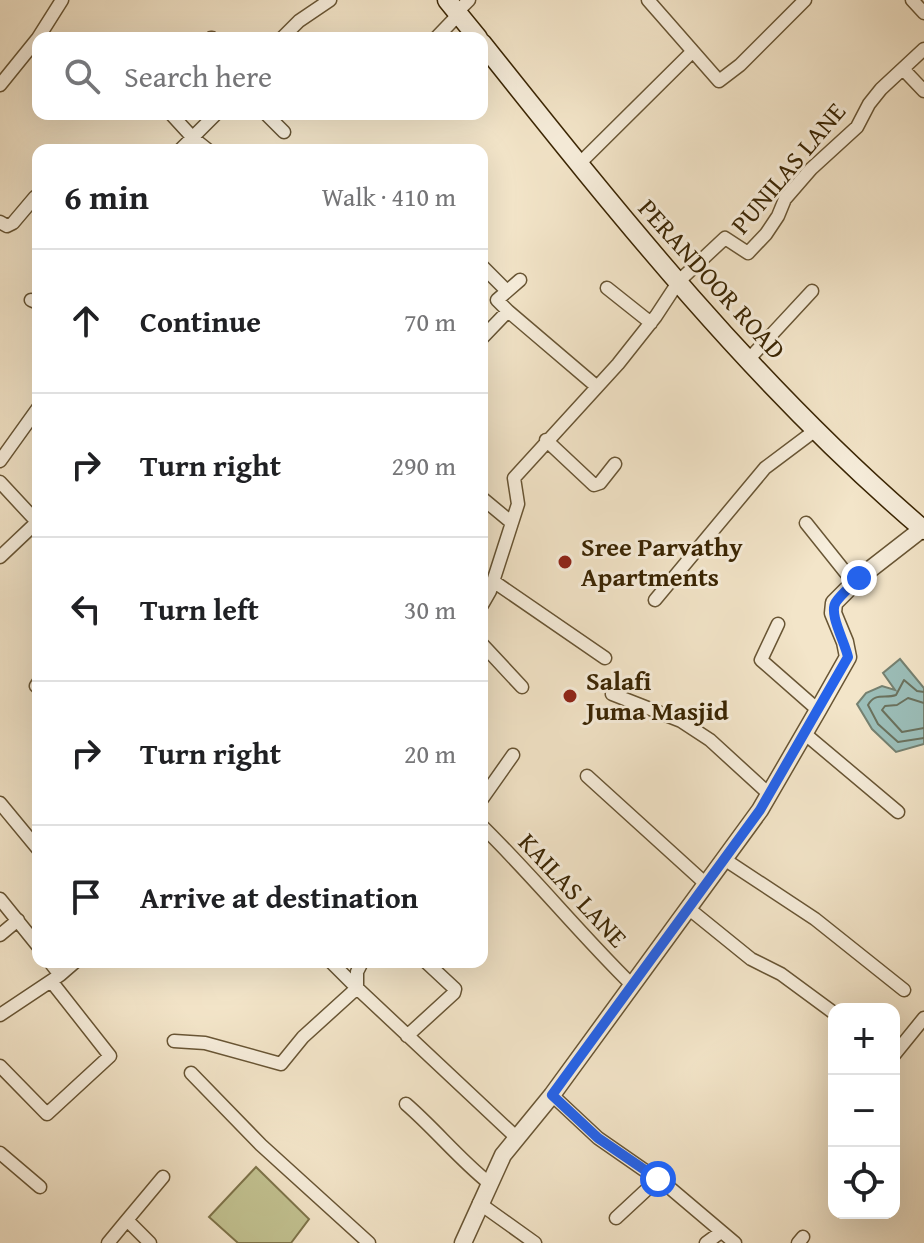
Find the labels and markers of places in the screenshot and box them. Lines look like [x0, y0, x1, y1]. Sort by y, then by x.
place label: Sree Parvathy Apartments [581, 527, 743, 596]
marker: Sree Parvathy Apartments [556, 553, 574, 571]
place label: Salafi Juma Masjid [582, 661, 729, 730]
marker: Salafi Juma Masjid [561, 687, 579, 705]

